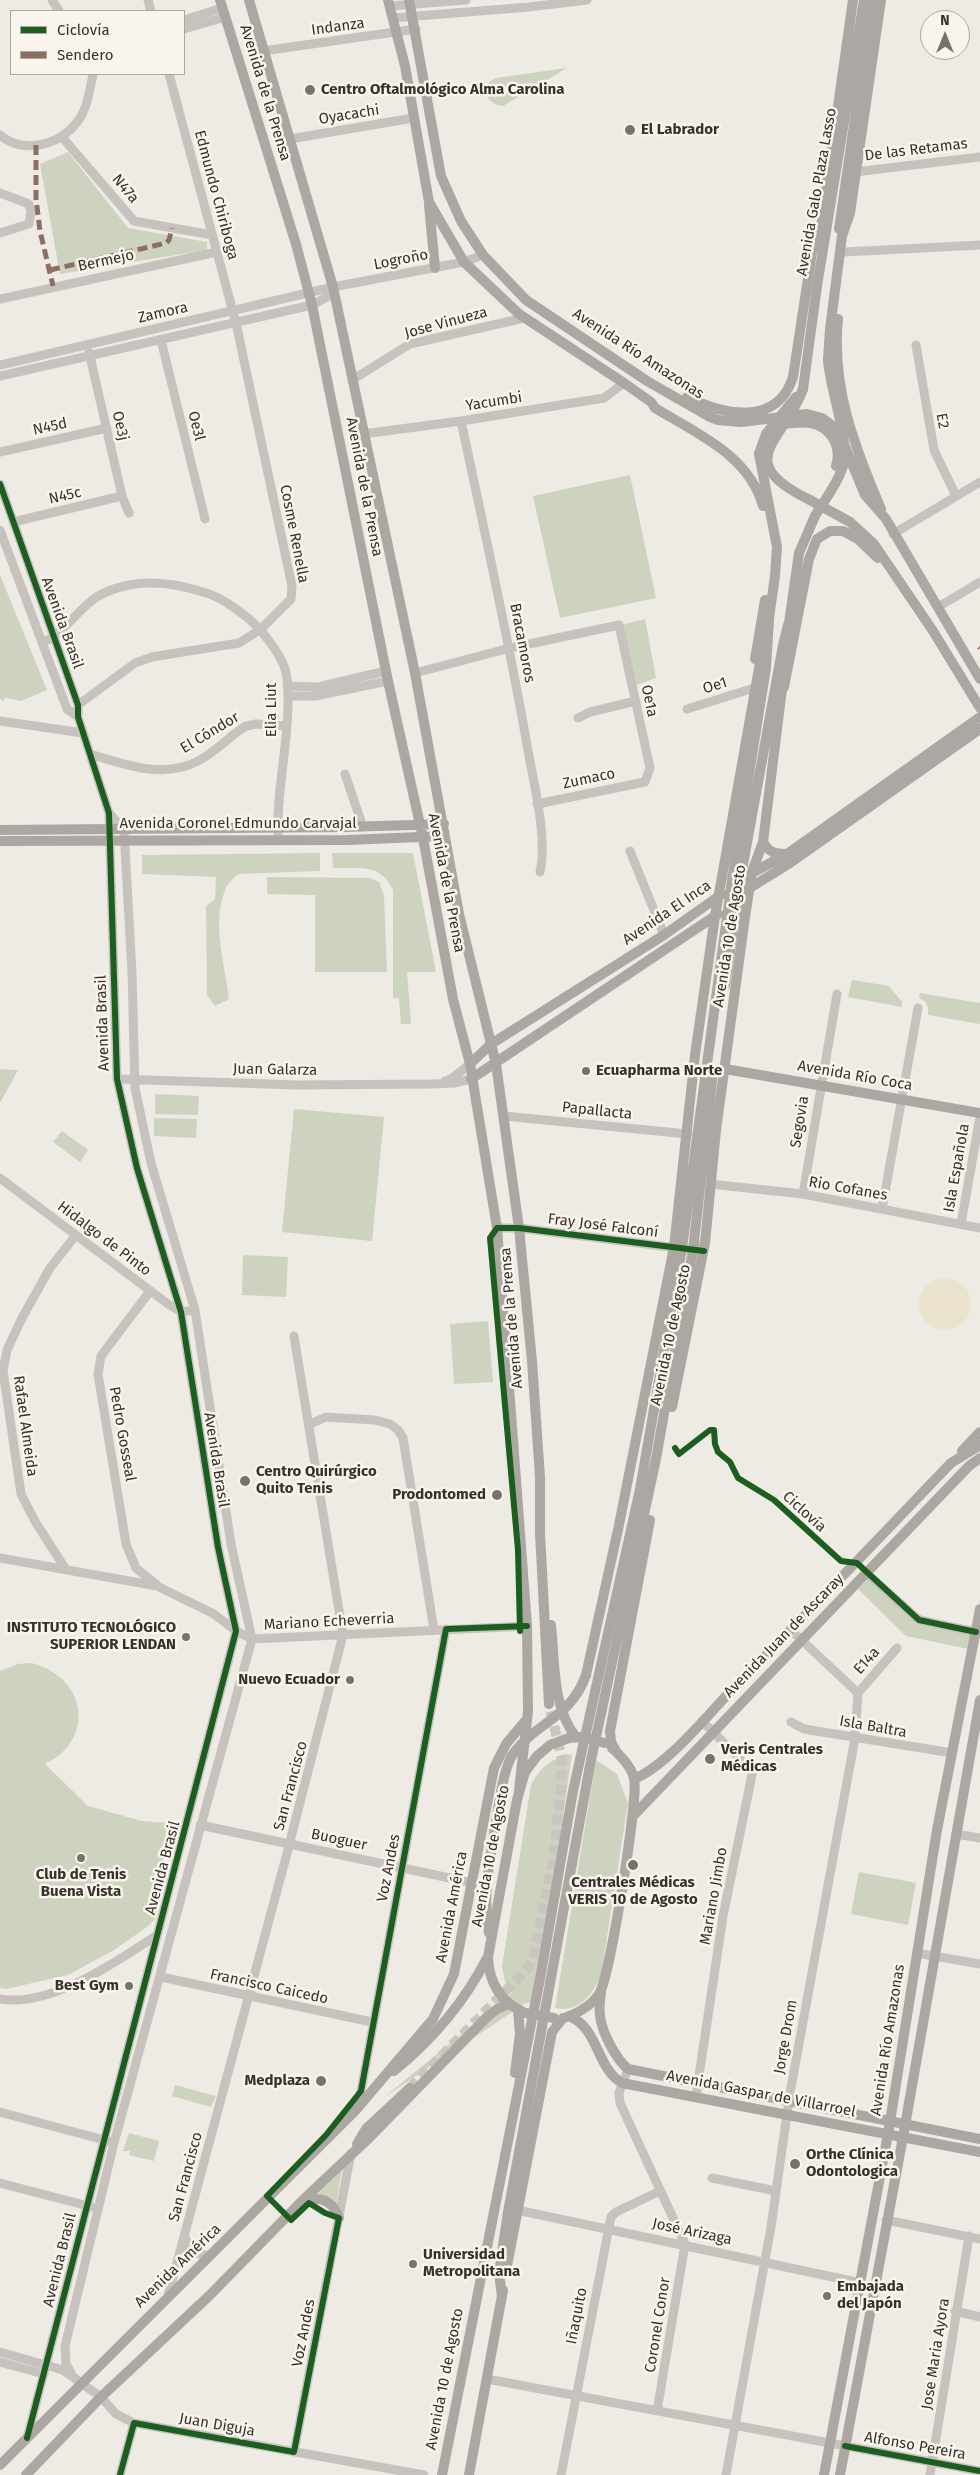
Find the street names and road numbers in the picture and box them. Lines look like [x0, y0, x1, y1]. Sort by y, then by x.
street label: Indanza [310, 14, 366, 40]
street label: Avenida de la Prensa [236, 23, 294, 163]
street label: Oyacachi [317, 101, 381, 129]
street label: Avenida Galo Plaza Lasso [793, 107, 841, 277]
street label: Edmundo Chiriboga [190, 128, 242, 262]
street label: De las Retamas [864, 135, 968, 165]
street label: N47a [108, 171, 142, 207]
street label: Bermejo [76, 246, 136, 276]
street label: Logroño [372, 246, 430, 274]
street label: Zamora [136, 299, 190, 327]
street label: Jose Vinueza [403, 303, 489, 343]
street label: Avenida Río Amazonas [569, 305, 707, 403]
street label: Yacumbi [464, 389, 524, 415]
street label: Oe3j [108, 409, 132, 443]
street label: Oe3l [184, 409, 208, 443]
street label: E2 [932, 412, 952, 430]
street label: N45d [31, 415, 69, 439]
street label: Avenida de la Prensa [342, 416, 386, 558]
street label: Cosme Renella [276, 483, 312, 585]
street label: N45c [47, 484, 83, 508]
street label: Avenida Brasil [37, 575, 87, 671]
street label: Bracamoros [505, 602, 539, 684]
street label: Oe1 [701, 674, 729, 698]
street label: Elia Liut [263, 683, 281, 737]
street label: Oe1a [637, 683, 661, 719]
street label: El Cóndor [177, 708, 243, 758]
street label: Zumaco [561, 765, 617, 793]
street label: Avenida de la Prensa [424, 812, 468, 954]
street label: Avenida Coronel Edmundo Carvajal [119, 815, 357, 833]
street label: Avenida 10 de Agosto [710, 863, 750, 1009]
street label: Avenida El Inca [619, 877, 715, 949]
street label: Avenida Brasil [92, 975, 114, 1071]
street label: Avenida Río Coca [796, 1057, 914, 1095]
street label: Juan Galarza [233, 1060, 317, 1080]
street label: Segovia [787, 1095, 813, 1149]
street label: Papallacta [561, 1098, 633, 1124]
street label: Isla Española [940, 1122, 974, 1214]
street label: Rio Cofanes [807, 1173, 889, 1205]
street label: Hidalgo de Pinto [53, 1198, 155, 1280]
street label: Fray José Falconí [547, 1210, 659, 1242]
street label: Avenida de la Prensa [497, 1247, 527, 1389]
street label: Avenida 10 de Agosto [647, 1263, 695, 1407]
street label: Rafael Almeida [9, 1374, 41, 1478]
street label: Pedro Gosseal [105, 1385, 139, 1483]
street label: Avenida Brasil [200, 1411, 232, 1509]
street label: Ciclovía [778, 1488, 830, 1536]
street label: Avenida Juan de Ascaray [720, 1570, 848, 1702]
street label: Mariano Echeverria [263, 1610, 395, 1634]
street label: E14a [850, 1644, 884, 1678]
street label: Isla Baltra [838, 1712, 908, 1742]
street label: San Francisco [270, 1739, 312, 1833]
street label: Avenida 10 de Agosto [468, 1784, 514, 1928]
street label: Avenida Brasil [142, 1819, 184, 1917]
street label: Buoguer [309, 1825, 369, 1855]
street label: Voz Andes [374, 1833, 404, 1903]
street label: Mariano Jimbo [697, 1846, 731, 1946]
street label: Avenida América [432, 1850, 472, 1964]
street label: Avenida Río Amazonas [867, 1963, 909, 2117]
street label: Francisco Caicedo [208, 1966, 330, 2008]
street label: Jorge Drom [771, 1998, 801, 2076]
street label: Avenida Gaspar de Villarroel [665, 2067, 857, 2121]
street label: San Francisco [165, 2130, 207, 2224]
street label: Avenida Brasil [40, 2211, 80, 2309]
street label: José Arizaga [650, 2215, 734, 2249]
street label: Avenida América [131, 2220, 225, 2312]
street label: Coronel Conor [642, 2276, 674, 2374]
street label: Iñaquito [563, 2286, 591, 2346]
street label: Jose Maria Ayora [918, 2297, 954, 2411]
street label: Voz Andes [289, 2298, 319, 2368]
street label: Avenida 10 de Agosto [422, 2307, 468, 2451]
street label: Juan Diguja [178, 2409, 256, 2441]
street label: Alfonso Pereira [863, 2428, 967, 2464]

